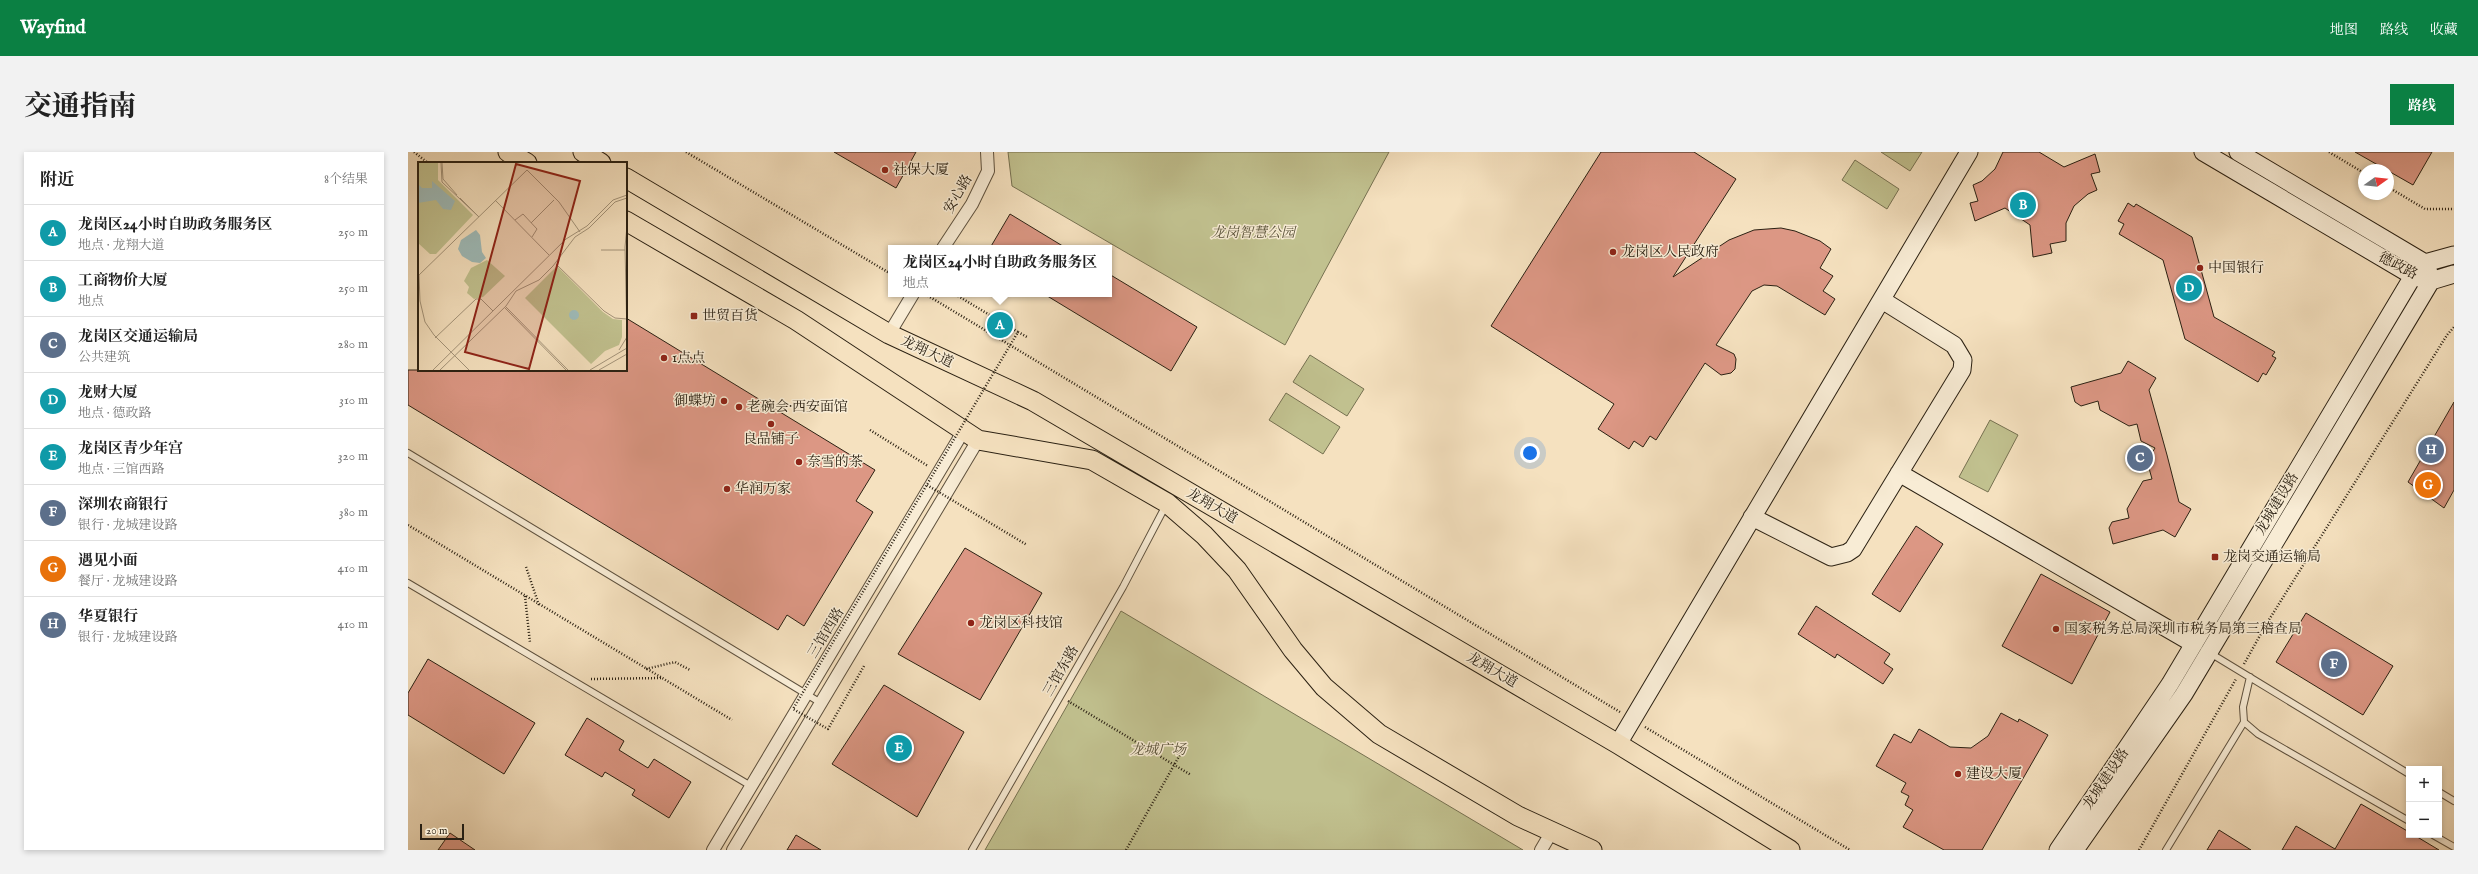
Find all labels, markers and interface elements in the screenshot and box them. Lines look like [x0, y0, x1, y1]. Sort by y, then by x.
text: Wayfind [20, 16, 86, 40]
text: 地图 [2330, 21, 2358, 39]
text: 路线 [2380, 21, 2408, 39]
text: 收藏 [2430, 21, 2458, 39]
button: 路线 [2390, 84, 2454, 125]
text: 交通指南 [24, 90, 136, 125]
place label: 社保大厦 [893, 161, 949, 179]
inset map [418, 162, 627, 371]
north arrow [2358, 164, 2394, 200]
marker: 社保大厦 [880, 165, 890, 175]
text: 附近 [40, 170, 74, 191]
text: 8个结果 [324, 171, 368, 188]
street label: 安心路 [940, 171, 976, 217]
pin: B [2010, 190, 2036, 220]
text: 龙岗区24小时自助政务服务区 [78, 215, 272, 234]
text: A [49, 224, 57, 241]
text: 250 m [338, 224, 368, 241]
park label: 龙岗智慧公园 [1211, 224, 1297, 242]
text: 地点 · 龙翔大道 [78, 237, 165, 254]
place label: 龙岗区人民政府 [1621, 243, 1719, 261]
popup [888, 245, 1112, 297]
marker: 龙岗区人民政府 [1608, 247, 1618, 257]
street label: 德政路 [2375, 248, 2421, 284]
text: 龙岗区24小时自助政务服务区 [903, 253, 1097, 272]
place label: 中国银行 [2208, 259, 2264, 277]
marker: 中国银行 [2195, 263, 2205, 273]
text: 工商物价大厦 [78, 271, 168, 290]
pin: D [2176, 273, 2202, 303]
text: 地点 [903, 275, 929, 292]
text: B [49, 280, 57, 297]
text: 250 m [338, 280, 368, 297]
text: 地点 [78, 293, 104, 310]
place label: 世贸百货 [702, 307, 758, 325]
pin: A [987, 310, 1013, 340]
marker: 世贸百货 [689, 311, 699, 321]
text: 龙岗区交通运输局 [78, 327, 198, 346]
street label: 龙翔大道 [898, 332, 956, 372]
text: C [48, 336, 58, 353]
text: 280 m [338, 336, 368, 353]
text: 公共建筑 [78, 349, 130, 366]
place label: 1点点 [672, 349, 705, 367]
marker: 1点点 [659, 353, 669, 363]
text: 龙财大厦 [78, 383, 138, 402]
text: D [48, 392, 58, 409]
text: 310 m [339, 392, 368, 409]
place label: 御蝶坊 [674, 392, 716, 410]
marker: 御蝶坊 [719, 396, 729, 406]
place label: 老碗会·西安面馆 [747, 398, 848, 416]
marker: 老碗会·西安面馆 [734, 402, 744, 412]
text: 地点 · 德政路 [78, 405, 152, 422]
marker: 良品铺子 [766, 419, 776, 429]
place label: 良品铺子 [743, 430, 799, 448]
pin: H [2418, 435, 2444, 465]
text: 龙岗区青少年宫 [78, 439, 183, 458]
your location [1520, 443, 1540, 463]
pin: C [2127, 443, 2153, 473]
text: E [48, 448, 58, 465]
text: 320 m [338, 448, 368, 465]
place label: 奈雪的茶 [807, 453, 863, 471]
marker: 奈雪的茶 [794, 457, 804, 467]
text: 地点 · 三馆西路 [78, 461, 165, 478]
street label: 龙城建设路 [2251, 469, 2303, 539]
pin: G [2415, 470, 2441, 500]
place label: 华润万家 [735, 480, 791, 498]
marker: 华润万家 [722, 484, 732, 494]
street label: 龙翔大道 [1183, 484, 1241, 528]
text: 深圳农商银行 [78, 495, 168, 514]
text: F [49, 504, 57, 521]
text: 380 m [339, 504, 368, 521]
text: 银行 · 龙城建设路 [78, 517, 178, 534]
place label: 龙岗交通运输局 [2223, 548, 2321, 566]
text: 遇见小面 [78, 551, 138, 570]
marker: 龙岗交通运输局 [2210, 552, 2220, 562]
text: G [48, 560, 58, 577]
text: 410 m [338, 560, 368, 577]
text: 餐厅 · 龙城建设路 [78, 573, 178, 590]
street label: 三馆西路 [804, 604, 848, 662]
text: 华夏银行 [78, 607, 138, 626]
place label: 龙岗区科技馆 [979, 614, 1063, 632]
text: H [47, 616, 59, 633]
text: 410 m [338, 616, 368, 633]
marker: 龙岗区科技馆 [966, 618, 976, 628]
place label: 国家税务总局深圳市税务局第三稽查局 [2064, 620, 2302, 638]
marker: 国家税务总局深圳市税务局第三稽查局 [2051, 624, 2061, 634]
text: 银行 · 龙城建设路 [78, 629, 178, 646]
street label: 三馆东路 [1039, 642, 1083, 700]
street label: 龙翔大道 [1463, 648, 1521, 692]
pin: F [2321, 649, 2347, 679]
pin: E [886, 733, 912, 763]
park label: 龙城广场 [1130, 741, 1187, 759]
street label: 龙城建设路 [2079, 745, 2133, 813]
place label: 建设大厦 [1966, 765, 2022, 783]
map controls [2406, 766, 2442, 838]
button: + [2406, 766, 2442, 802]
marker: 建设大厦 [1953, 769, 1963, 779]
button: − [2406, 802, 2442, 838]
scale bar [420, 822, 464, 841]
text: 20 m [426, 824, 447, 838]

